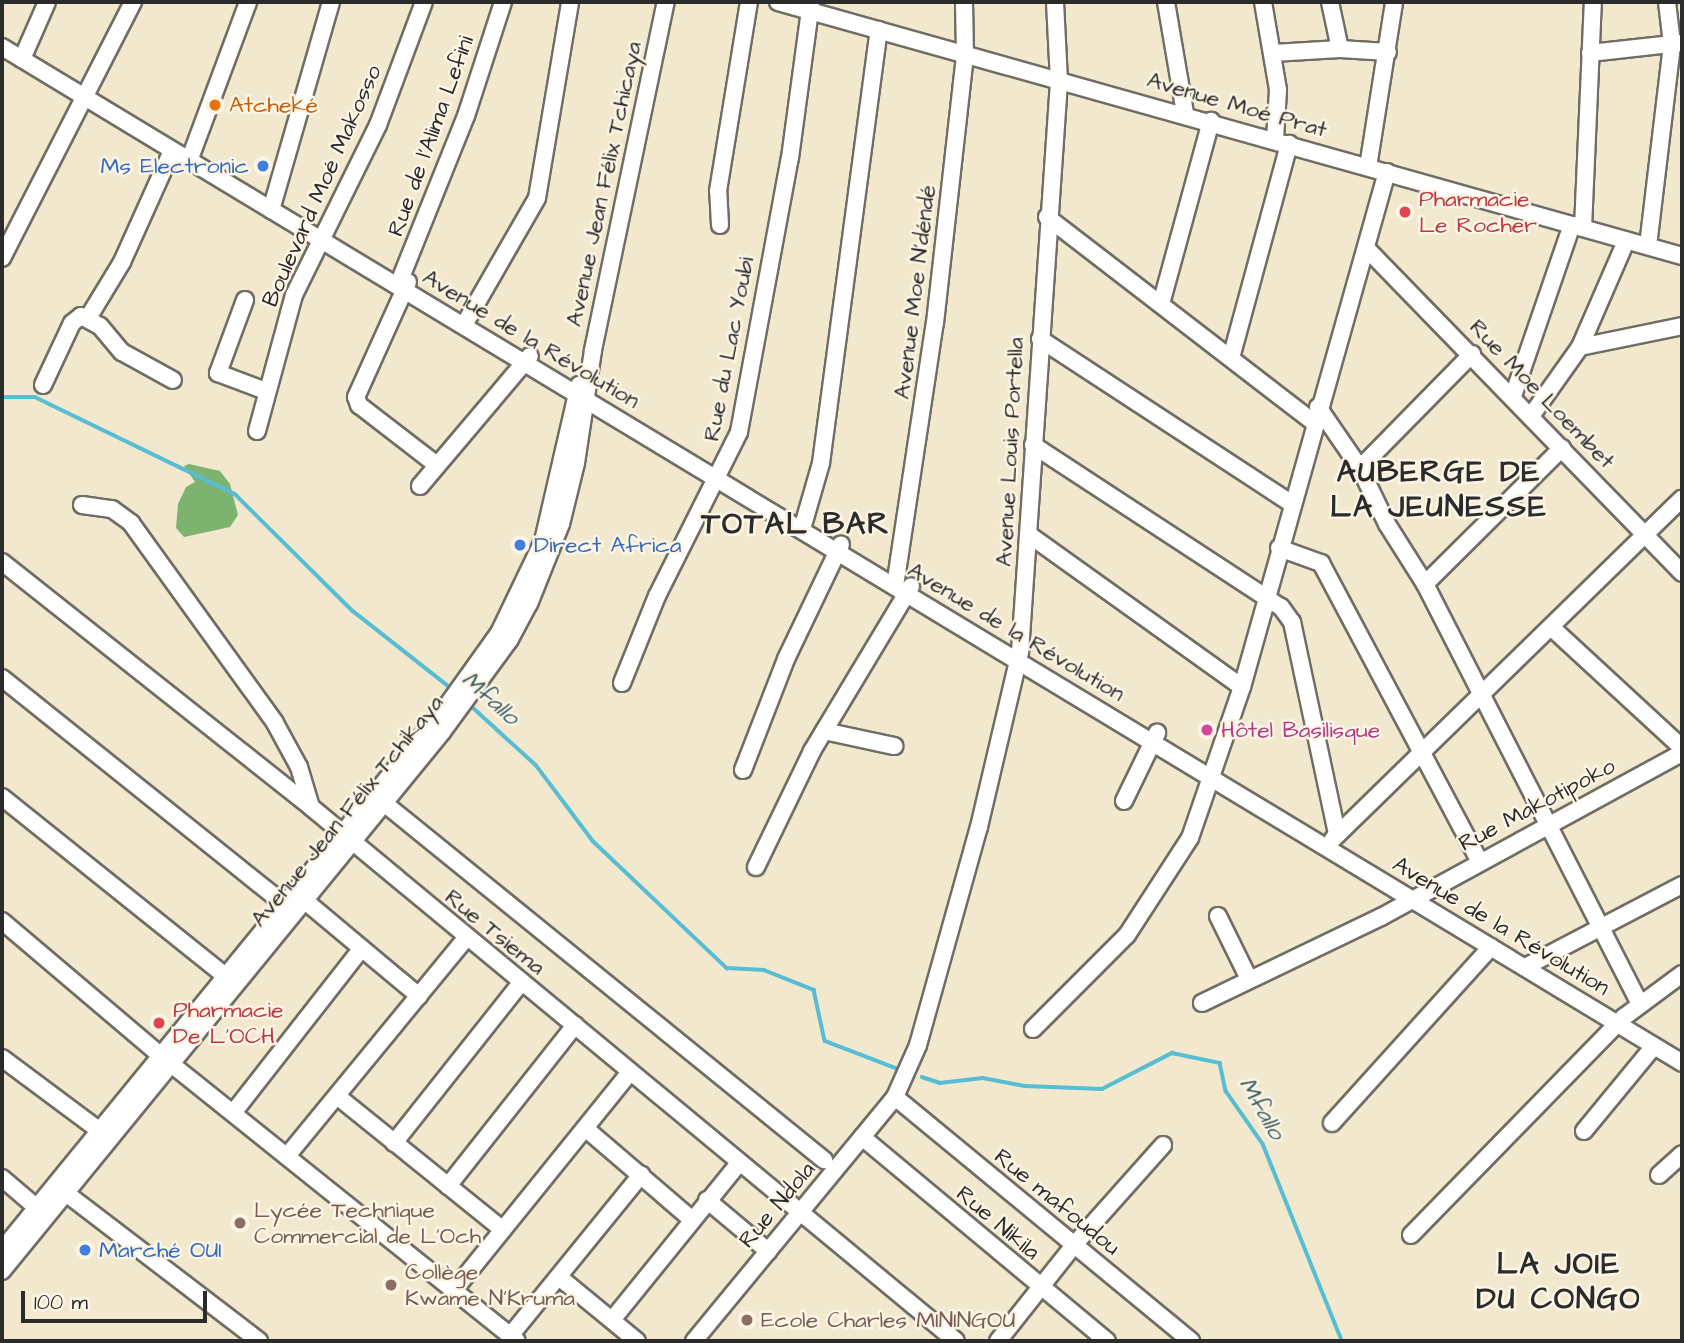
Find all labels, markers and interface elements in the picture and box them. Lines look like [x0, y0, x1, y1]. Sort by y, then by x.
street label: Rue de l'Alima Lefini [382, 32, 480, 240]
street label: Avenue Jean Félix Tchicaya [560, 39, 648, 329]
street label: Boulevard Moé Makosso [256, 61, 388, 311]
street label: Avenue Moé Prat [1144, 66, 1330, 144]
place label: Atcheké [229, 91, 318, 119]
marker: Atcheké [207, 97, 223, 113]
place label: Ms Electronic [101, 152, 249, 180]
marker: Ms Electronic [255, 158, 271, 174]
street label: Avenue Moe N'déndé [888, 183, 942, 401]
place label: Pharmacie Le Rocher [1419, 185, 1537, 239]
marker: Pharmacie Le Rocher [1397, 204, 1413, 220]
street label: Rue du Lac Youbi [698, 255, 760, 443]
street label: Avenue de la Révolution [418, 263, 644, 415]
street label: Rue Moe Loembet [1464, 313, 1620, 475]
street label: Avenue Louis Portella [990, 337, 1030, 567]
district label: AUBERGE DE LA JEUNESSE [1332, 454, 1546, 524]
district label: TOTAL BAR [702, 506, 890, 542]
place label: Direct Africa [534, 531, 681, 559]
marker: Direct Africa [512, 537, 528, 553]
street label: Avenue de la Révolution [903, 556, 1129, 708]
water label: Mfallo [455, 666, 525, 732]
street label: Avenue Jean Félix Tchikaya [245, 689, 449, 933]
place label: Hôtel Basilisque [1221, 716, 1380, 744]
marker: Hôtel Basilisque [1199, 722, 1215, 738]
street label: Rue Makotipoko [1454, 752, 1620, 858]
street label: Avenue de la Révolution [1388, 850, 1614, 1002]
street label: Rue Tsiema [439, 883, 551, 981]
place label: Pharmacie De L'OCH [173, 996, 284, 1050]
marker: Pharmacie De L'OCH [151, 1015, 167, 1031]
water label: Mfallo [1232, 1073, 1290, 1145]
street label: Rue mafoudou [988, 1143, 1126, 1261]
street label: Rue Ndola [733, 1156, 821, 1254]
street label: Rue Nikila [951, 1180, 1045, 1266]
place label: Lycée Technique Commercial de L'Och [254, 1196, 481, 1250]
marker: Lycée Technique Commercial de L'Och [232, 1215, 248, 1231]
place label: Marché OUI [99, 1236, 222, 1264]
marker: Marché OUI [77, 1242, 93, 1258]
district label: LA JOIE DU CONGO [1477, 1246, 1641, 1316]
place label: Collège Kwame N'Kruma [405, 1258, 575, 1312]
scale bar [24, 1276, 210, 1320]
marker: Collège Kwame N'Kruma [383, 1277, 399, 1293]
text: 100 m [34, 1288, 88, 1317]
place label: Ecole Charles MININGOU [761, 1306, 1015, 1334]
marker: Ecole Charles MININGOU [739, 1312, 755, 1328]

